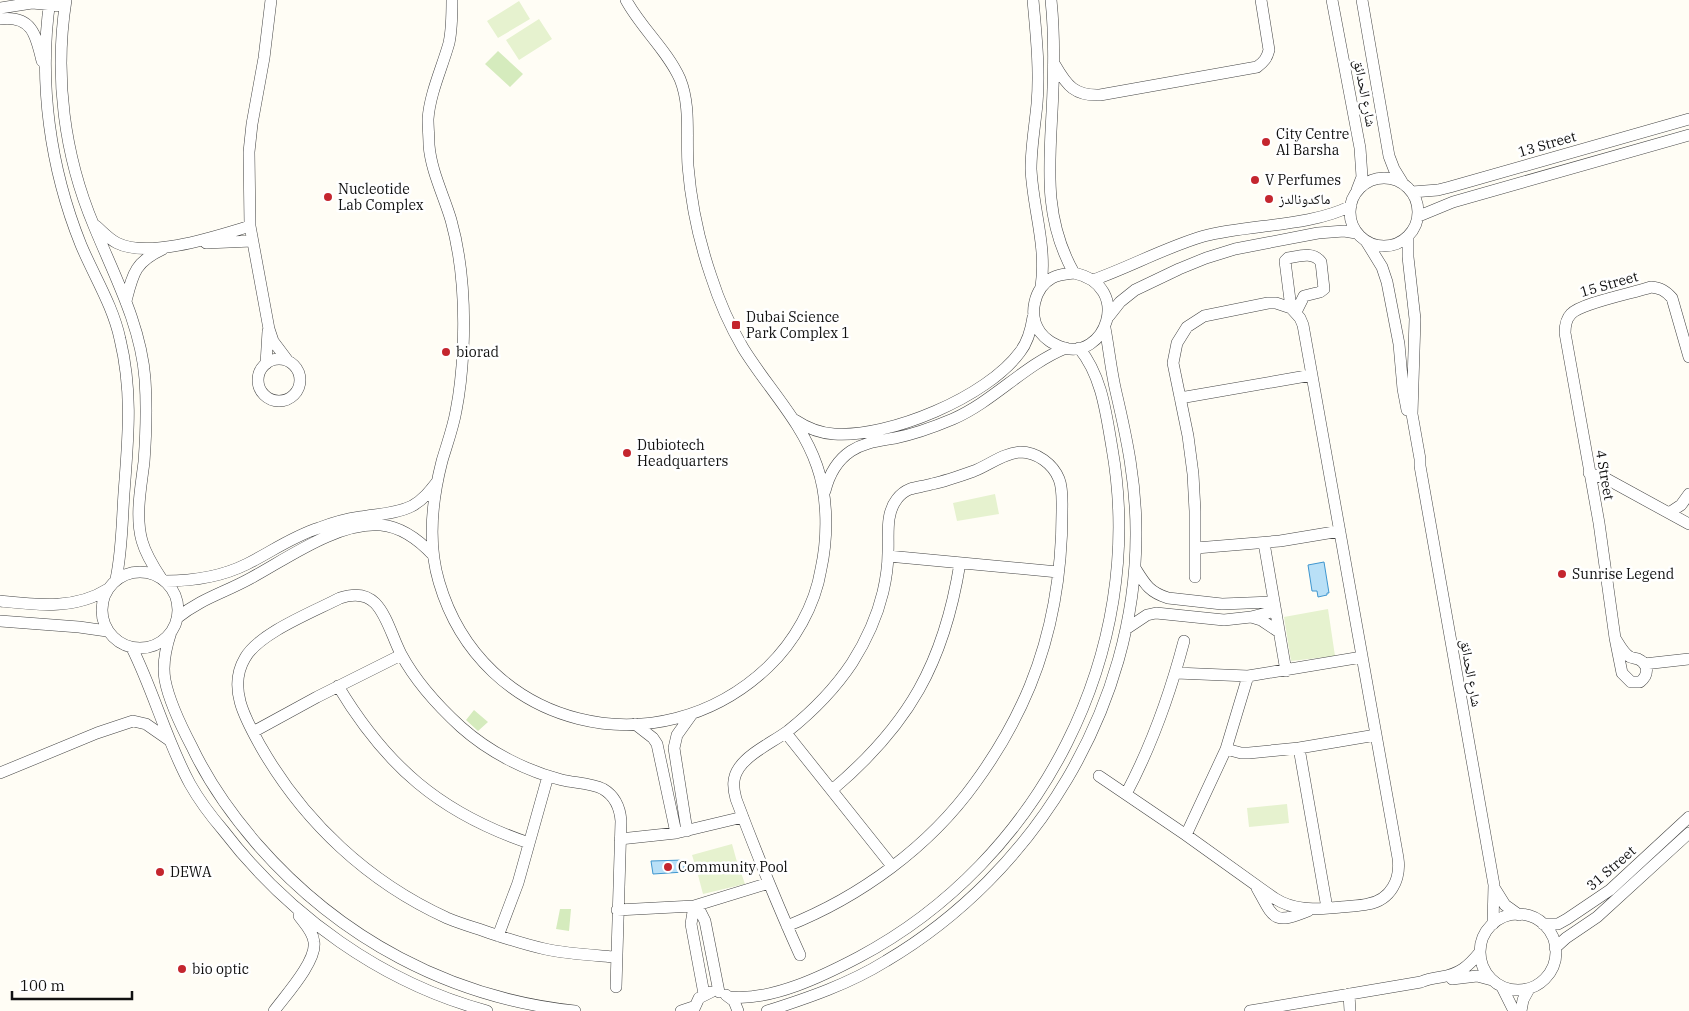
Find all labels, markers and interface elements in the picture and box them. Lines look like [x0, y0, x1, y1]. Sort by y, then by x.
street label: شارع الحدائق [1349, 58, 1380, 128]
place label: City Centre Al Barsha [1276, 125, 1349, 159]
street label: 13 Street [1516, 127, 1578, 161]
marker: City Centre Al Barsha [1260, 136, 1272, 148]
place label: V Perfumes [1265, 171, 1341, 189]
marker: V Perfumes [1249, 174, 1261, 186]
place label: Nucleotide Lab Complex [338, 180, 424, 214]
place label: ماكدونالدز [1278, 190, 1330, 208]
marker: Nucleotide Lab Complex [322, 191, 334, 203]
marker: ماكدونالدز [1263, 193, 1275, 205]
street label: 15 Street [1578, 267, 1640, 301]
place label: Dubai Science Park Complex 1 [746, 308, 850, 342]
marker: Dubai Science Park Complex 1 [730, 319, 742, 331]
place label: biorad [456, 343, 500, 361]
marker: biorad [440, 346, 452, 358]
place label: Dubiotech Headquarters [637, 436, 728, 470]
marker: Dubiotech Headquarters [621, 447, 633, 459]
street label: 4 Street [1592, 448, 1618, 502]
place label: Sunrise Legend [1572, 565, 1675, 583]
marker: Sunrise Legend [1556, 568, 1568, 580]
street label: شارع الحدائق [1455, 638, 1486, 708]
street label: 31 Street [1583, 842, 1639, 894]
place label: Community Pool [678, 858, 788, 876]
marker: Community Pool [662, 861, 674, 873]
place label: DEWA [170, 863, 212, 881]
marker: DEWA [154, 866, 166, 878]
place label: bio optic [192, 960, 249, 978]
marker: bio optic [176, 963, 188, 975]
scale bar [12, 968, 132, 1000]
text: 100 m [20, 976, 65, 995]

